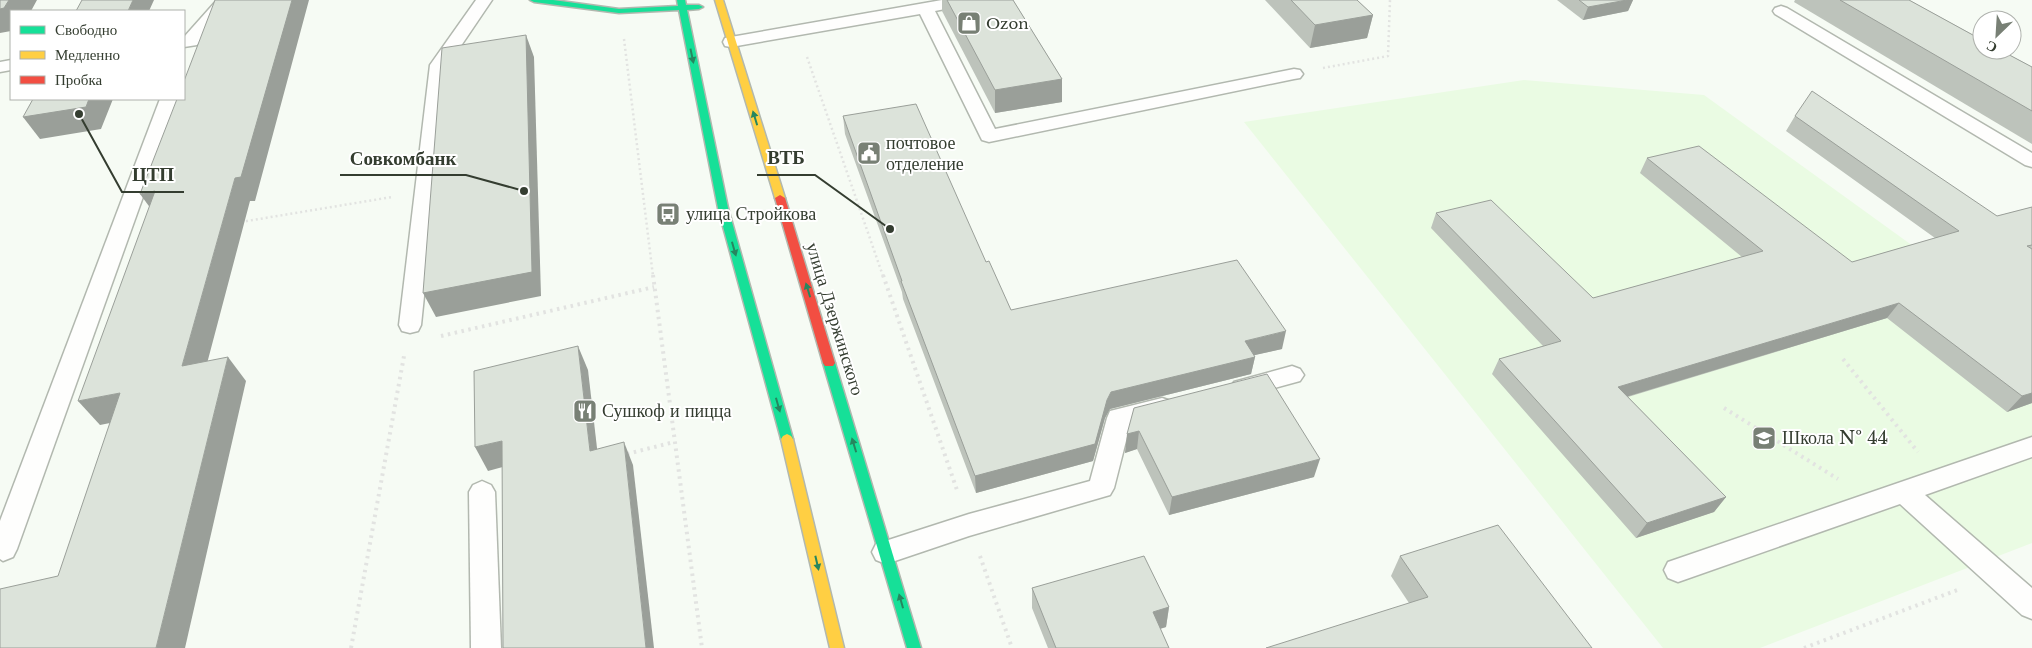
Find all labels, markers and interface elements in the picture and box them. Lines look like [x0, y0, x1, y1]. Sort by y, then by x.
legend [10, 10, 185, 100]
shop icon: Ozon [956, 10, 982, 36]
north arrow [1972, 10, 2022, 60]
place label: Ozon [986, 14, 1029, 33]
text: Свободно [55, 20, 117, 39]
text: С [1983, 36, 2000, 57]
text: Медленно [55, 45, 120, 64]
one-way arrow [688, 48, 696, 63]
text: Пробка [55, 70, 103, 89]
one-way arrow [751, 110, 758, 125]
place label: почтовое отделение [886, 132, 964, 175]
public building icon: почтовое отделение [856, 140, 882, 166]
callout: Совкомбанк [340, 141, 466, 175]
callout: ВТБ [757, 141, 815, 175]
text: ВТБ [767, 146, 805, 169]
text: Совкомбанк [350, 147, 456, 170]
callout: ЦТП [122, 158, 184, 192]
text: ЦТП [132, 163, 174, 186]
bus stop icon: улица Стройкова [655, 201, 681, 227]
place label: улица Стройкова [686, 203, 816, 225]
street label: улица Дзержинского [801, 240, 869, 398]
one-way arrow [731, 241, 739, 256]
one-way arrow [803, 282, 811, 297]
restaurant icon: Сушкоф и пицца [572, 398, 598, 424]
one-way arrow [774, 398, 782, 413]
place label: Сушкоф и пицца [602, 400, 731, 422]
school or university icon: Школа № 44 [1751, 425, 1777, 451]
place label: Школа № 44 [1782, 427, 1888, 449]
one-way arrow [850, 438, 858, 453]
one-way arrow [813, 555, 821, 570]
one-way arrow [896, 594, 904, 609]

